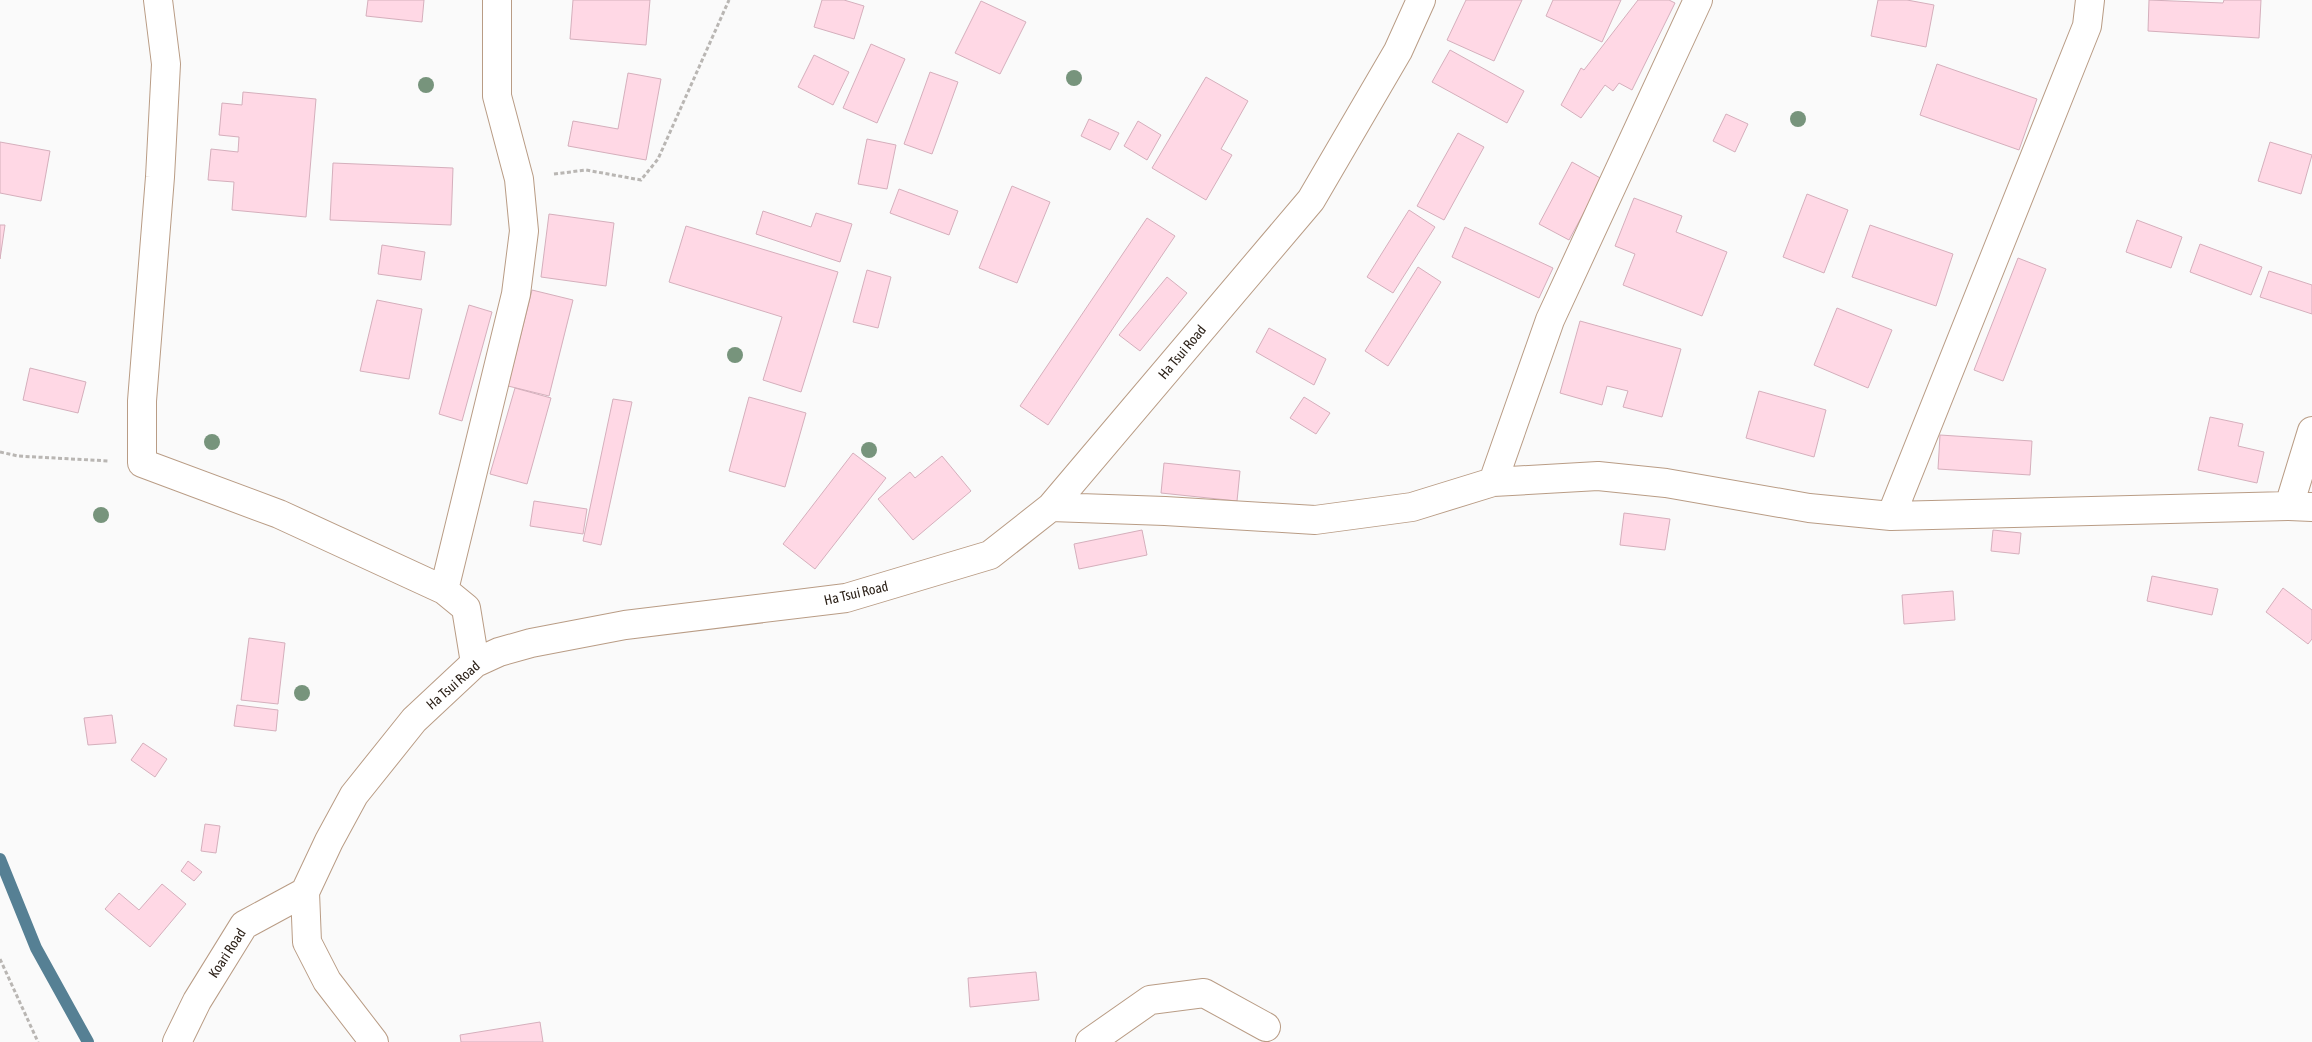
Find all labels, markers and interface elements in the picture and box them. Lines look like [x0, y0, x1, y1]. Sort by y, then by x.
street label: Ha Tsui Road [1155, 322, 1209, 382]
street label: Ha Tsui Road [822, 578, 890, 608]
street label: Ha Tsui Road [423, 657, 483, 713]
street label: Koari Road [205, 925, 249, 981]

